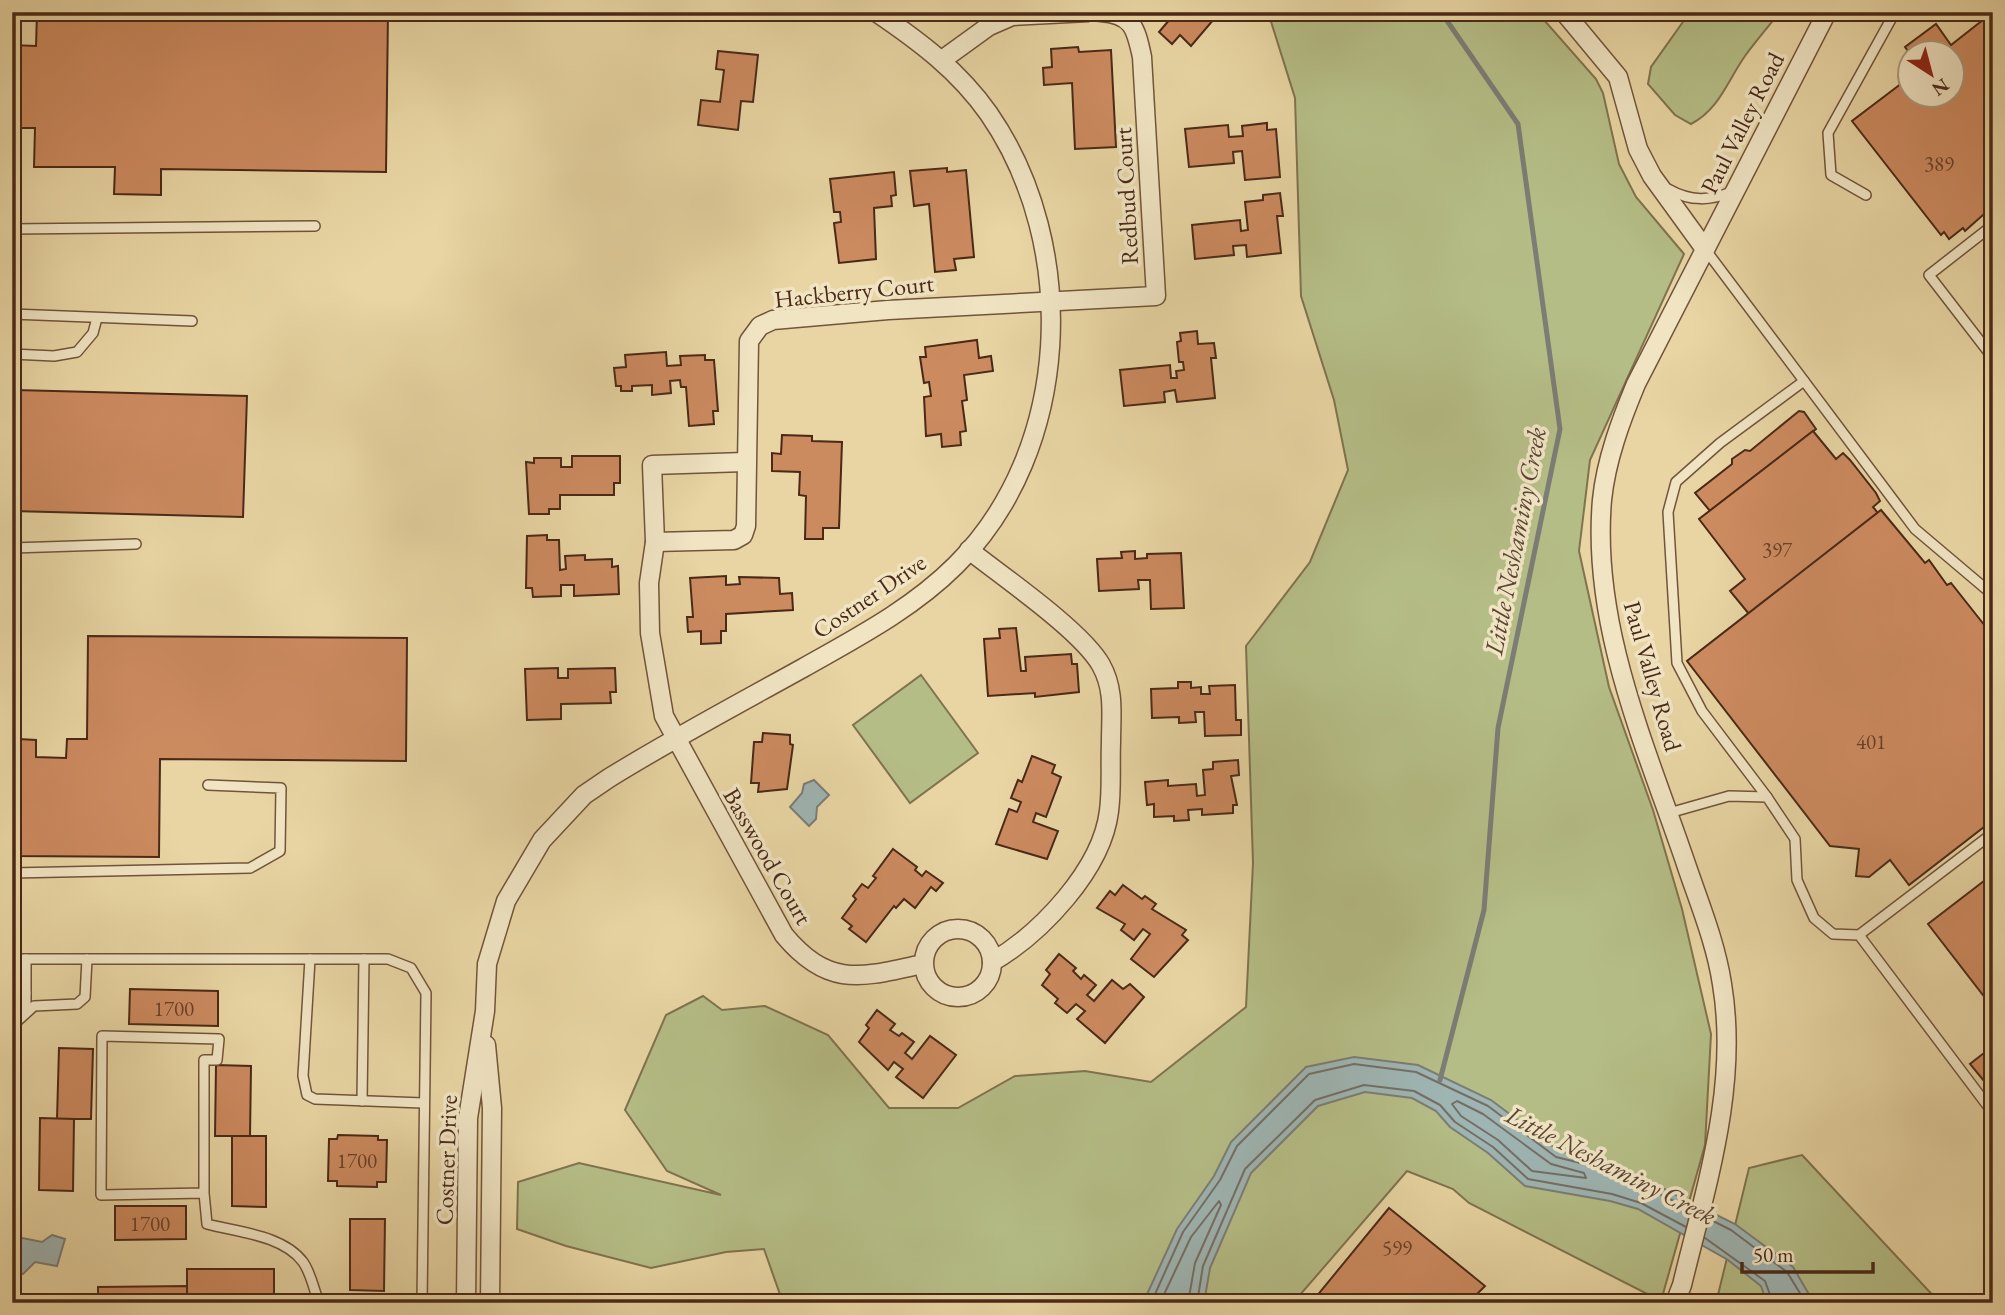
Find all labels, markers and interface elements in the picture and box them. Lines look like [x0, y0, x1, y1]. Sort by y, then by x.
north arrow [1896, 38, 1966, 108]
street label: Paul Valley Road [1693, 46, 1791, 199]
text: N [1927, 73, 1954, 102]
street label: Redbud Court [1107, 126, 1145, 265]
house number: 389 [1924, 150, 1954, 177]
street label: Hackberry Court [773, 267, 936, 315]
water label: Little Neshaminy Creek [1476, 424, 1554, 659]
house number: 397 [1762, 536, 1793, 563]
street label: Costner Drive [806, 547, 932, 645]
street label: Paul Valley Road [1617, 597, 1689, 755]
house number: 401 [1856, 728, 1886, 755]
street label: Basswood Court [716, 782, 820, 930]
house number: 1700 [154, 995, 194, 1022]
street label: Costner Drive [428, 1094, 464, 1226]
water label: Little Neshaminy Creek [1499, 1097, 1722, 1233]
house number: 1700 [337, 1147, 377, 1174]
house number: 1700 [130, 1210, 170, 1237]
scale bar [1742, 1231, 1874, 1275]
house number: 599 [1382, 1234, 1412, 1261]
text: 50 m [1753, 1241, 1794, 1268]

